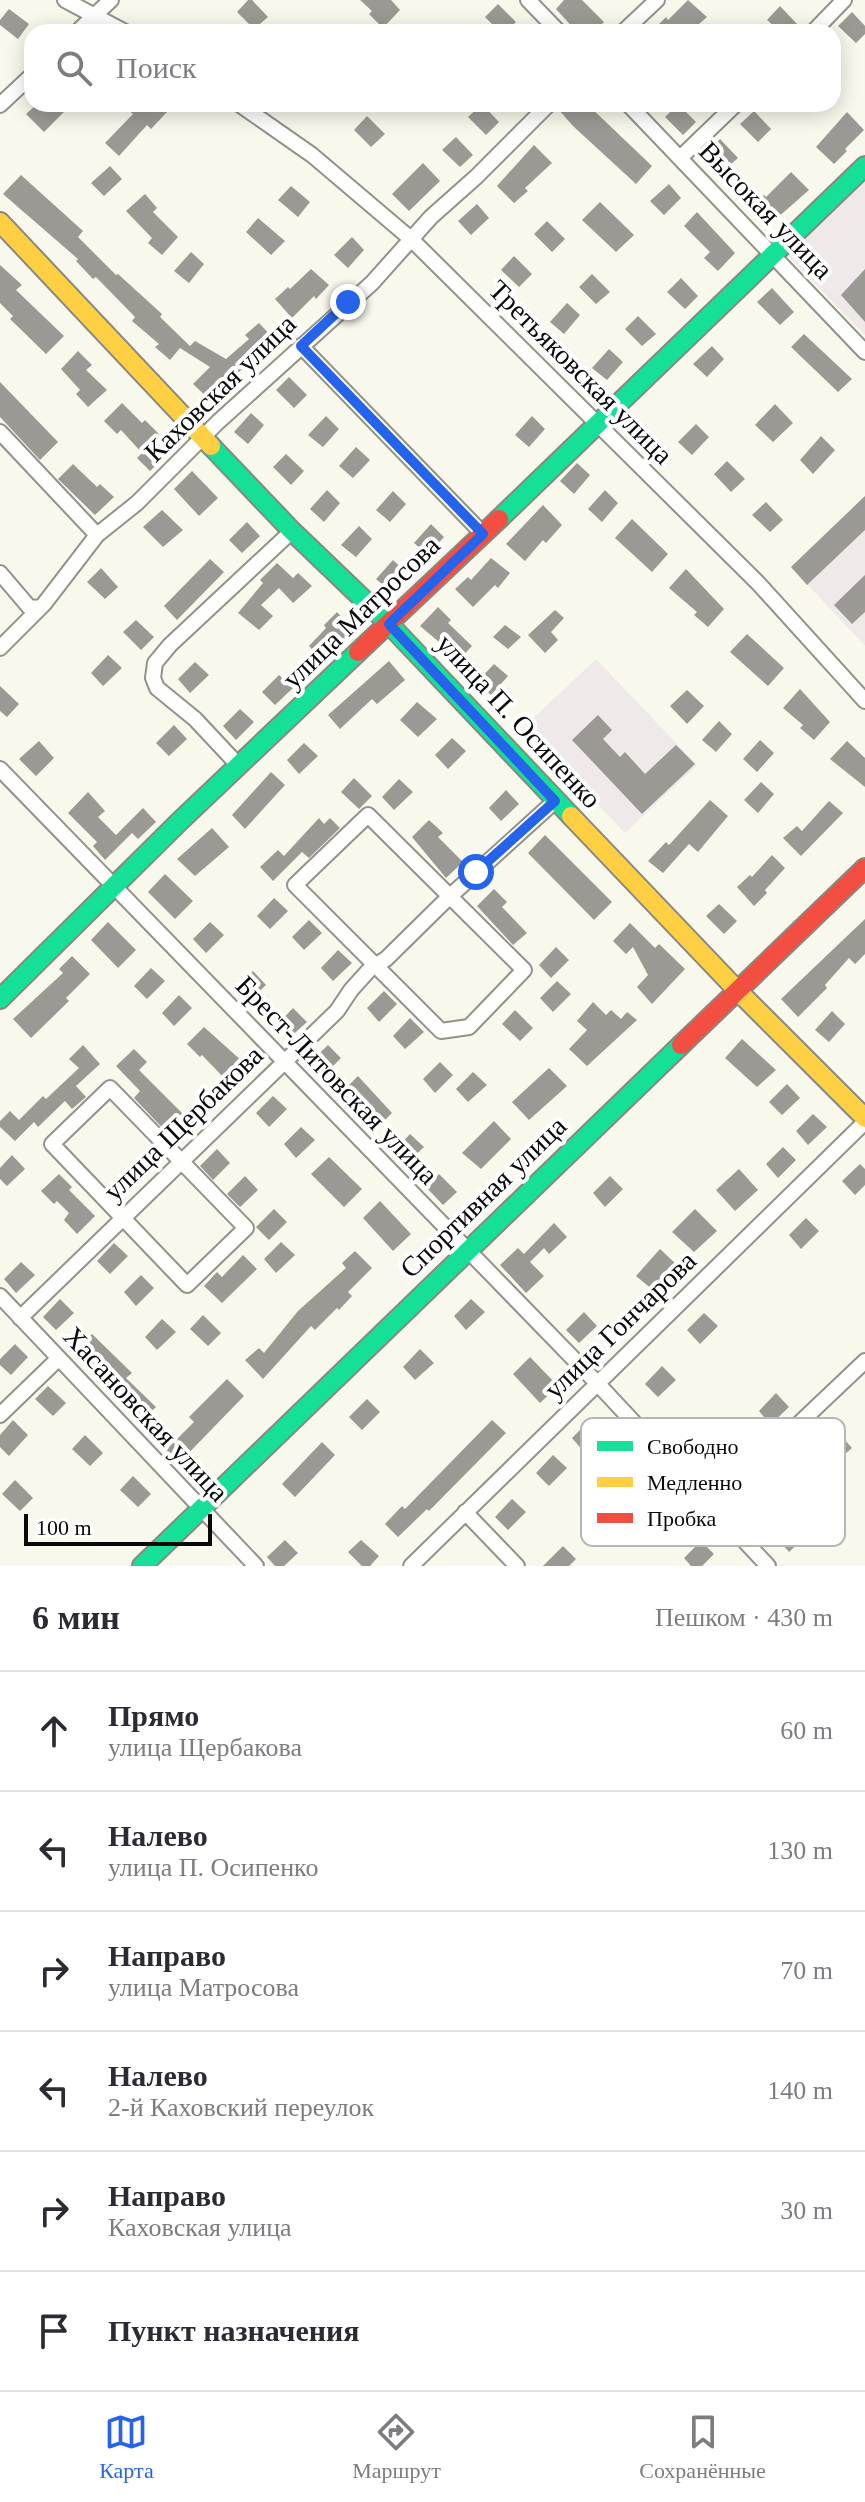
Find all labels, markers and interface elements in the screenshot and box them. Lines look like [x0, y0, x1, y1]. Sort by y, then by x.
search box [24, 24, 841, 112]
icon: search [52, 46, 96, 90]
text: Поиск [116, 51, 197, 84]
street label: Высокая улица [693, 135, 840, 285]
street label: Третьяковская улица [483, 274, 680, 471]
route end [330, 284, 366, 320]
street label: Каховская улица [138, 308, 302, 468]
street label: улица Матросова [276, 529, 446, 695]
street label: улица П. Осипенко [430, 628, 608, 814]
route start [458, 854, 494, 890]
street label: Брест-Литовская улица [230, 970, 445, 1191]
street label: улица Щербакова [97, 1039, 269, 1207]
street label: Спортивная улица [394, 1110, 573, 1284]
street label: улица Гончарова [538, 1244, 703, 1405]
street label: Хасановская улица [57, 1320, 235, 1508]
legend [581, 1418, 845, 1546]
text: Свободно [647, 1434, 738, 1459]
text: Медленно [647, 1470, 742, 1495]
text: Пробка [647, 1506, 716, 1531]
scale bar [24, 1510, 212, 1546]
text: 100 m [36, 1515, 92, 1540]
text: 6 мин [32, 1599, 120, 1636]
text: Пешком · 430 m [655, 1603, 833, 1632]
text: Прямо [108, 1699, 199, 1732]
icon: ahead [32, 1709, 76, 1753]
text: 60 m [780, 1716, 833, 1745]
text: улица Щербакова [108, 1733, 302, 1762]
text: Налево [108, 1819, 208, 1852]
icon: left [32, 1829, 76, 1873]
text: 130 m [767, 1836, 833, 1865]
text: улица П. Осипенко [108, 1853, 318, 1882]
text: Направо [108, 1939, 226, 1972]
icon: right [32, 1949, 76, 1993]
text: 70 m [780, 1956, 833, 1985]
text: улица Матросова [108, 1973, 299, 2002]
text: Налево [108, 2059, 208, 2092]
icon: left [32, 2069, 76, 2113]
text: 140 m [767, 2076, 833, 2105]
text: 2-й Каховский переулок [108, 2093, 374, 2122]
text: Направо [108, 2179, 226, 2212]
icon: right [32, 2189, 76, 2233]
text: 30 m [780, 2196, 833, 2225]
text: Каховская улица [108, 2213, 292, 2242]
icon: arrive [32, 2309, 76, 2353]
text: Пункт назначения [108, 2314, 360, 2347]
tab: Карта [99, 2410, 154, 2484]
tab: Маршрут [352, 2410, 441, 2484]
tab: Сохранённые [639, 2410, 766, 2484]

